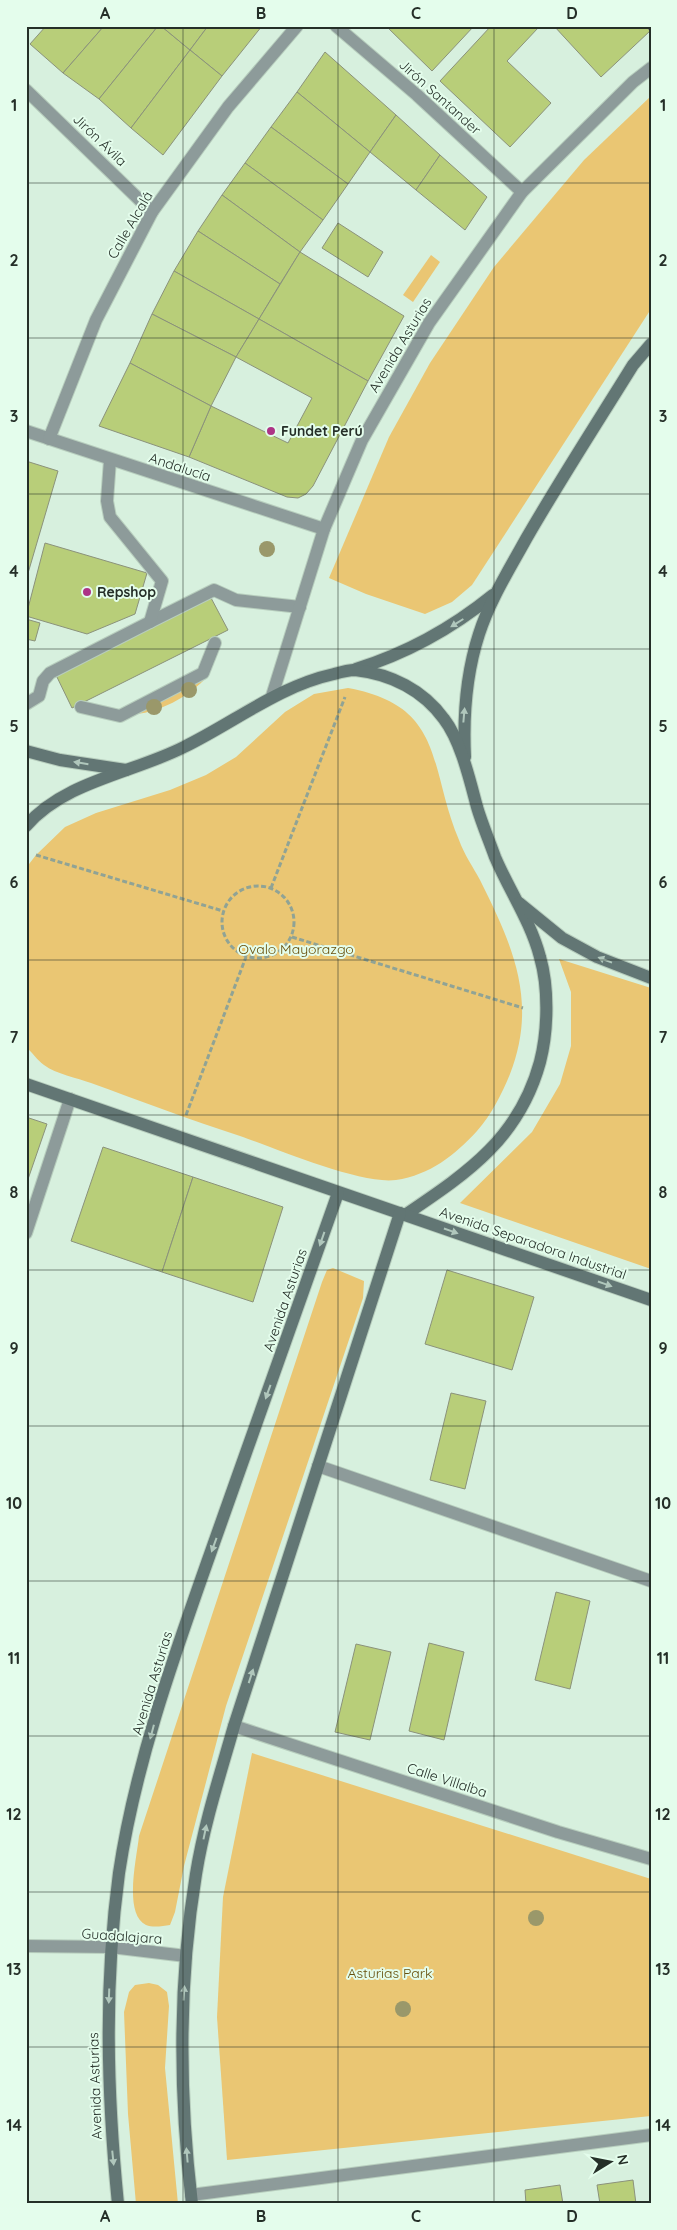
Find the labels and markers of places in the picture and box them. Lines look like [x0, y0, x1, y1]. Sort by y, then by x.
place label: Fundet Perú [281, 422, 363, 440]
marker: Fundet Perú [265, 425, 277, 437]
place label: Repshop [97, 583, 156, 601]
marker: Repshop [81, 586, 93, 598]

